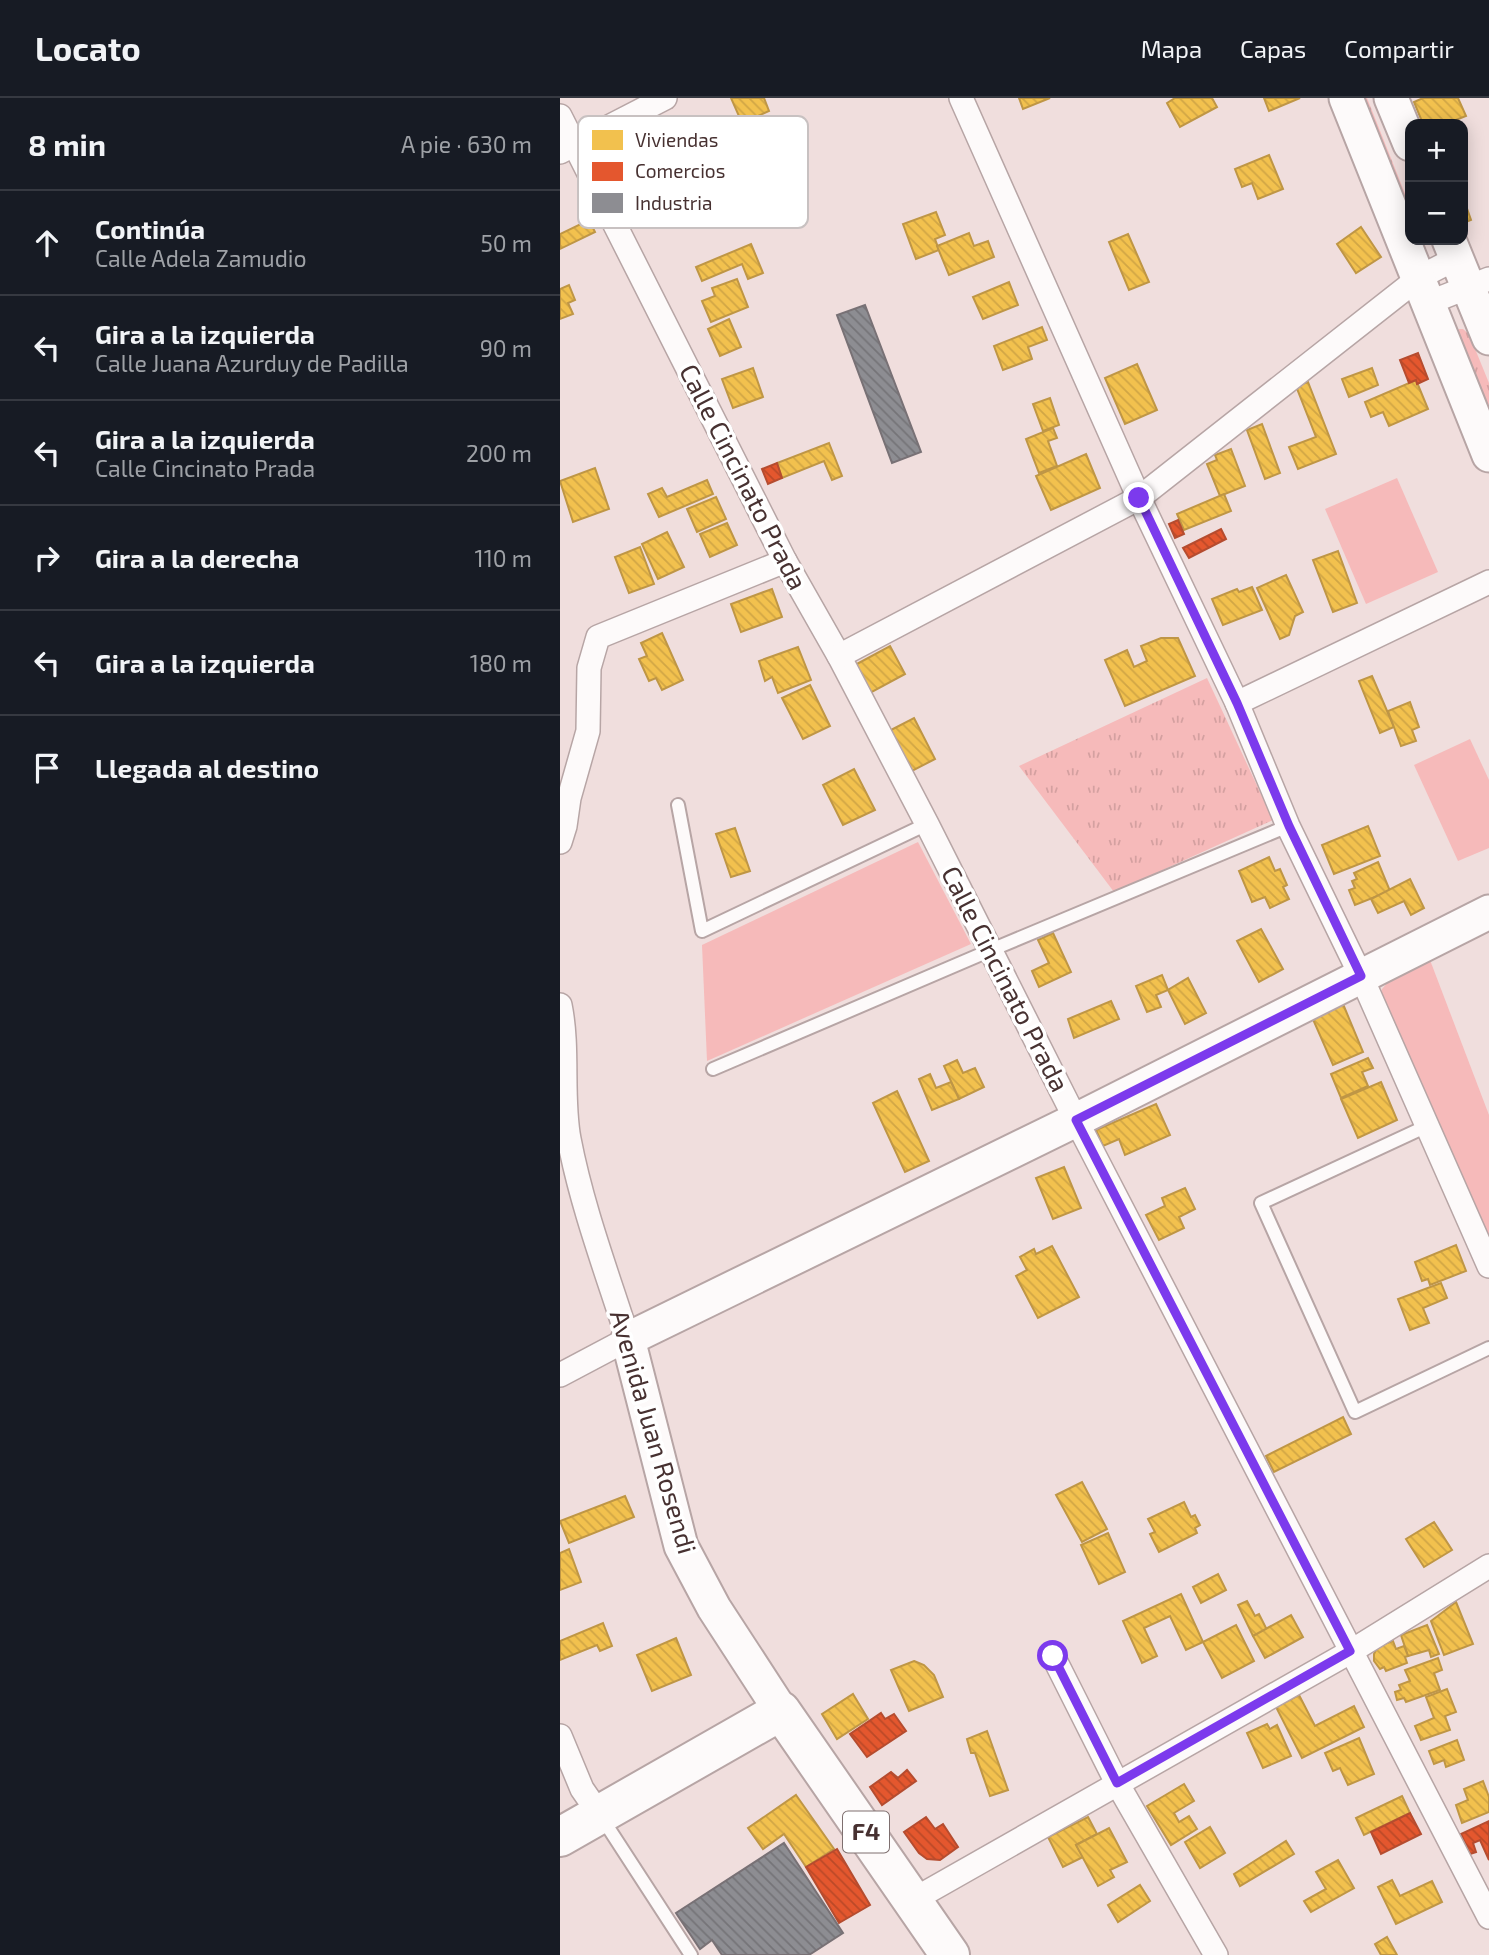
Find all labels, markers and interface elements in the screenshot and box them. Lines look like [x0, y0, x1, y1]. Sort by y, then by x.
text: Locato [35, 28, 141, 68]
text: Mapa [1141, 34, 1202, 63]
text: Capas [1240, 34, 1306, 63]
text: Compartir [1344, 34, 1454, 63]
legend [578, 116, 808, 228]
map controls [1405, 119, 1468, 245]
button: + [1405, 119, 1468, 182]
text: 8 min [28, 126, 106, 162]
text: Viviendas [635, 128, 718, 151]
text: A pie · 630 m [401, 130, 532, 158]
text: Comercios [635, 159, 725, 182]
button: − [1405, 182, 1468, 245]
text: Industria [635, 191, 712, 214]
text: Continúa [95, 213, 205, 244]
icon: ahead [28, 224, 66, 262]
text: 50 m [481, 229, 532, 257]
text: Calle Adela Zamudio [95, 244, 307, 272]
text: Gira a la izquierda [95, 318, 315, 349]
icon: left [28, 329, 66, 367]
text: 90 m [480, 334, 532, 362]
text: Calle Juana Azurduy de Padilla [95, 349, 409, 377]
street label: Calle Cincinato Prada [674, 358, 815, 594]
text: Gira a la izquierda [95, 423, 315, 454]
icon: left [28, 434, 66, 472]
text: 200 m [466, 439, 532, 467]
text: Calle Cincinato Prada [95, 454, 315, 482]
route end [1123, 482, 1154, 513]
icon: right [28, 539, 66, 577]
text: Gira a la derecha [95, 542, 299, 573]
text: 110 m [475, 544, 532, 572]
icon: left [28, 644, 66, 682]
text: Gira a la izquierda [95, 647, 315, 678]
text: 180 m [470, 649, 532, 677]
icon: arrive [28, 749, 66, 787]
text: Llegada al destino [95, 752, 319, 783]
street label: Calle Cincinato Prada [936, 860, 1077, 1096]
street label: Avenida Juan Rosendi [605, 1306, 704, 1557]
route start [1037, 1640, 1068, 1671]
road number: F4 [843, 1812, 889, 1852]

